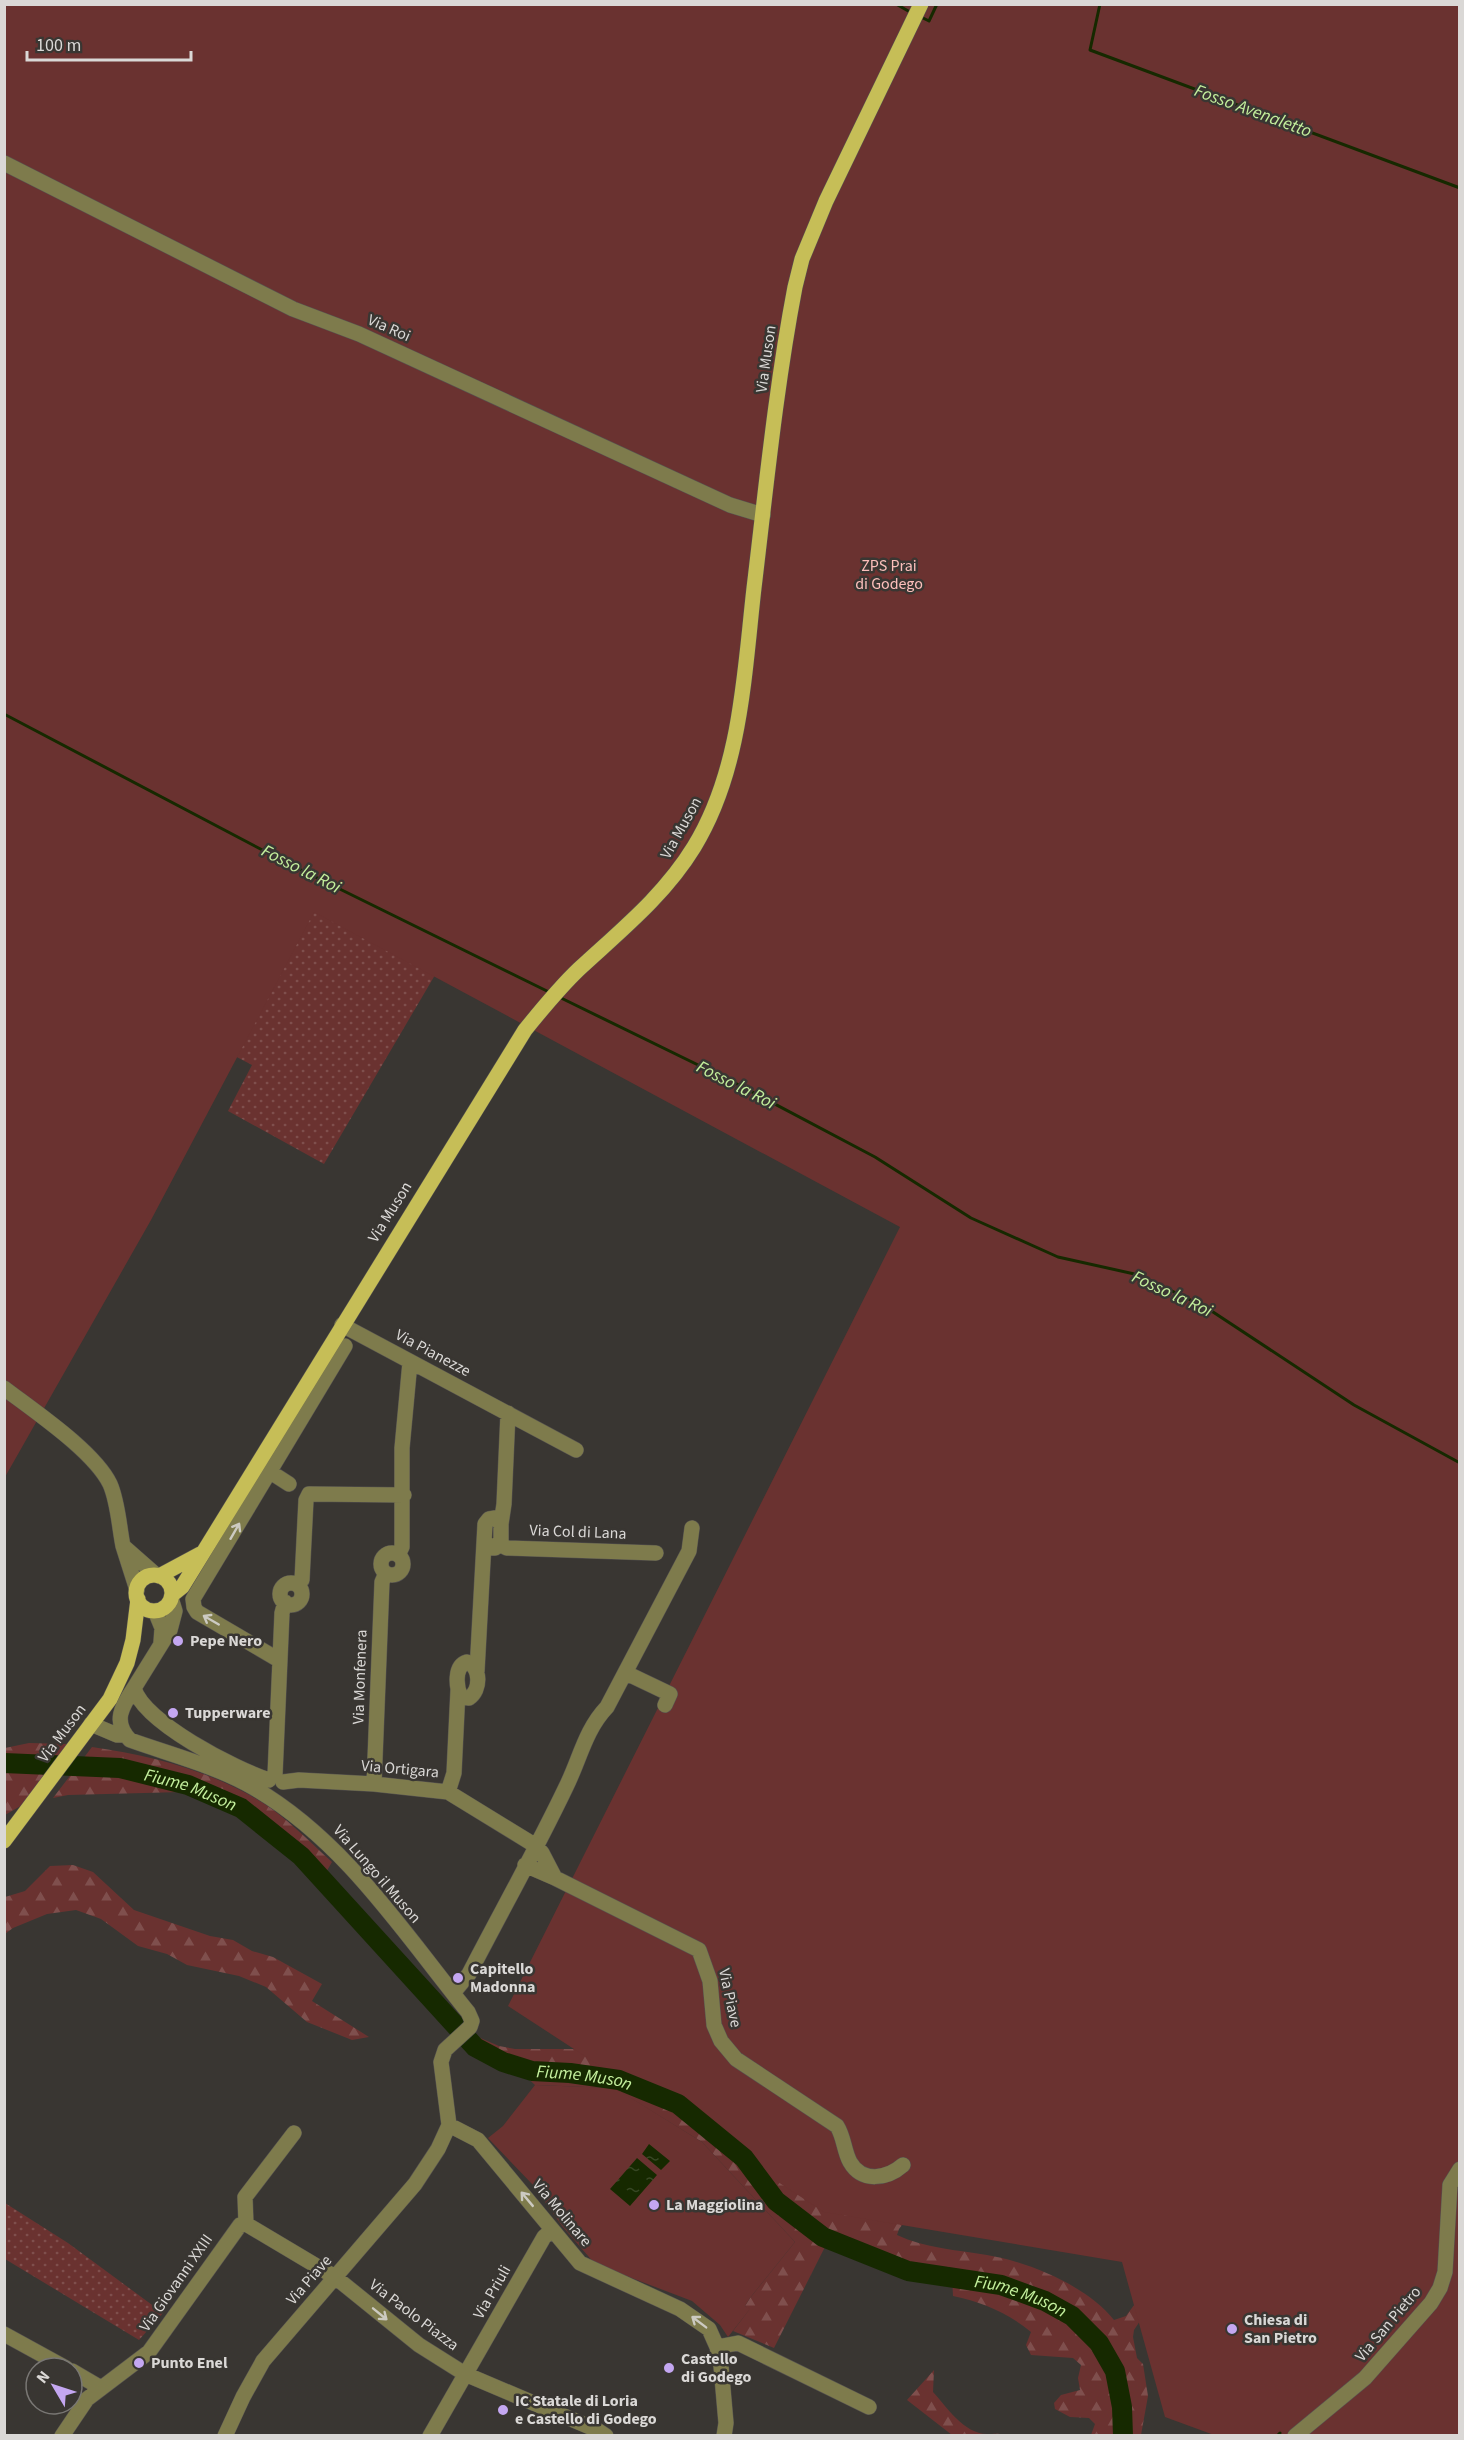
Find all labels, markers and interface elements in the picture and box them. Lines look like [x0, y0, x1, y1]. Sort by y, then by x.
scale bar [27, 24, 190, 62]
text: 100 m [36, 33, 81, 58]
water label: Fosso Avenaletto [1191, 78, 1315, 144]
street label: Via Roi [364, 309, 414, 347]
street label: Via Muson [750, 324, 782, 394]
park label: ZPS Prai di Godego [855, 555, 923, 595]
street label: Via Muson [655, 793, 707, 863]
water label: Fosso la Roi [257, 838, 346, 900]
water label: Fosso la Roi [692, 1054, 781, 1116]
street label: Via Muson [363, 1177, 417, 1247]
water label: Fosso la Roi [1128, 1265, 1217, 1324]
street label: Via Pianezze [391, 1324, 475, 1382]
street label: Via Col di Lana [529, 1519, 627, 1545]
one-way arrow [230, 1522, 241, 1540]
one-way arrow [203, 1614, 220, 1626]
street label: Via Monfenera [347, 1629, 373, 1725]
place label: Pepe Nero [190, 1630, 262, 1652]
marker: Pepe Nero [171, 1634, 185, 1648]
street label: Via Muson [33, 1699, 91, 1767]
place label: Tupperware [185, 1702, 271, 1724]
marker: Tupperware [166, 1706, 180, 1720]
street label: Via Ortigara [360, 1755, 440, 1783]
water label: Fiume Muson [142, 1762, 241, 1817]
street label: Via Lungo il Muson [328, 1820, 426, 1928]
place label: Capitello Madonna [470, 1958, 535, 1998]
street label: Via Piave [713, 1966, 747, 2030]
marker: Capitello Madonna [451, 1971, 465, 1985]
water label: Fiume Muson [536, 2059, 636, 2097]
street label: Via Molinare [527, 2175, 597, 2251]
one-way arrow [520, 2191, 533, 2207]
place label: La Maggiolina [666, 2194, 764, 2216]
marker: La Maggiolina [647, 2198, 661, 2212]
street label: Via Giovanni XXIII [134, 2230, 218, 2336]
street label: Via Piave [281, 2250, 337, 2310]
street label: Via Priuli [468, 2261, 516, 2323]
water label: Fiume Muson [973, 2269, 1072, 2323]
street label: Via Paolo Piazza [365, 2274, 463, 2356]
street label: Via San Pietro [1350, 2282, 1426, 2366]
one-way arrow [372, 2307, 388, 2320]
place label: Chiesa di San Pietro [1244, 2309, 1317, 2349]
one-way arrow [691, 2315, 707, 2328]
marker: Chiesa di San Pietro [1225, 2322, 1239, 2336]
place label: Castello di Godego [681, 2348, 751, 2388]
place label: Punto Enel [151, 2352, 228, 2374]
north arrow [24, 2356, 84, 2416]
marker: Punto Enel [132, 2356, 146, 2370]
marker: Castello di Godego [662, 2361, 676, 2375]
text: N [31, 2366, 55, 2388]
place label: IC Statale di Loria e Castello di Godego [515, 2390, 657, 2430]
marker: IC Statale di Loria e Castello di Godego [496, 2403, 510, 2417]

